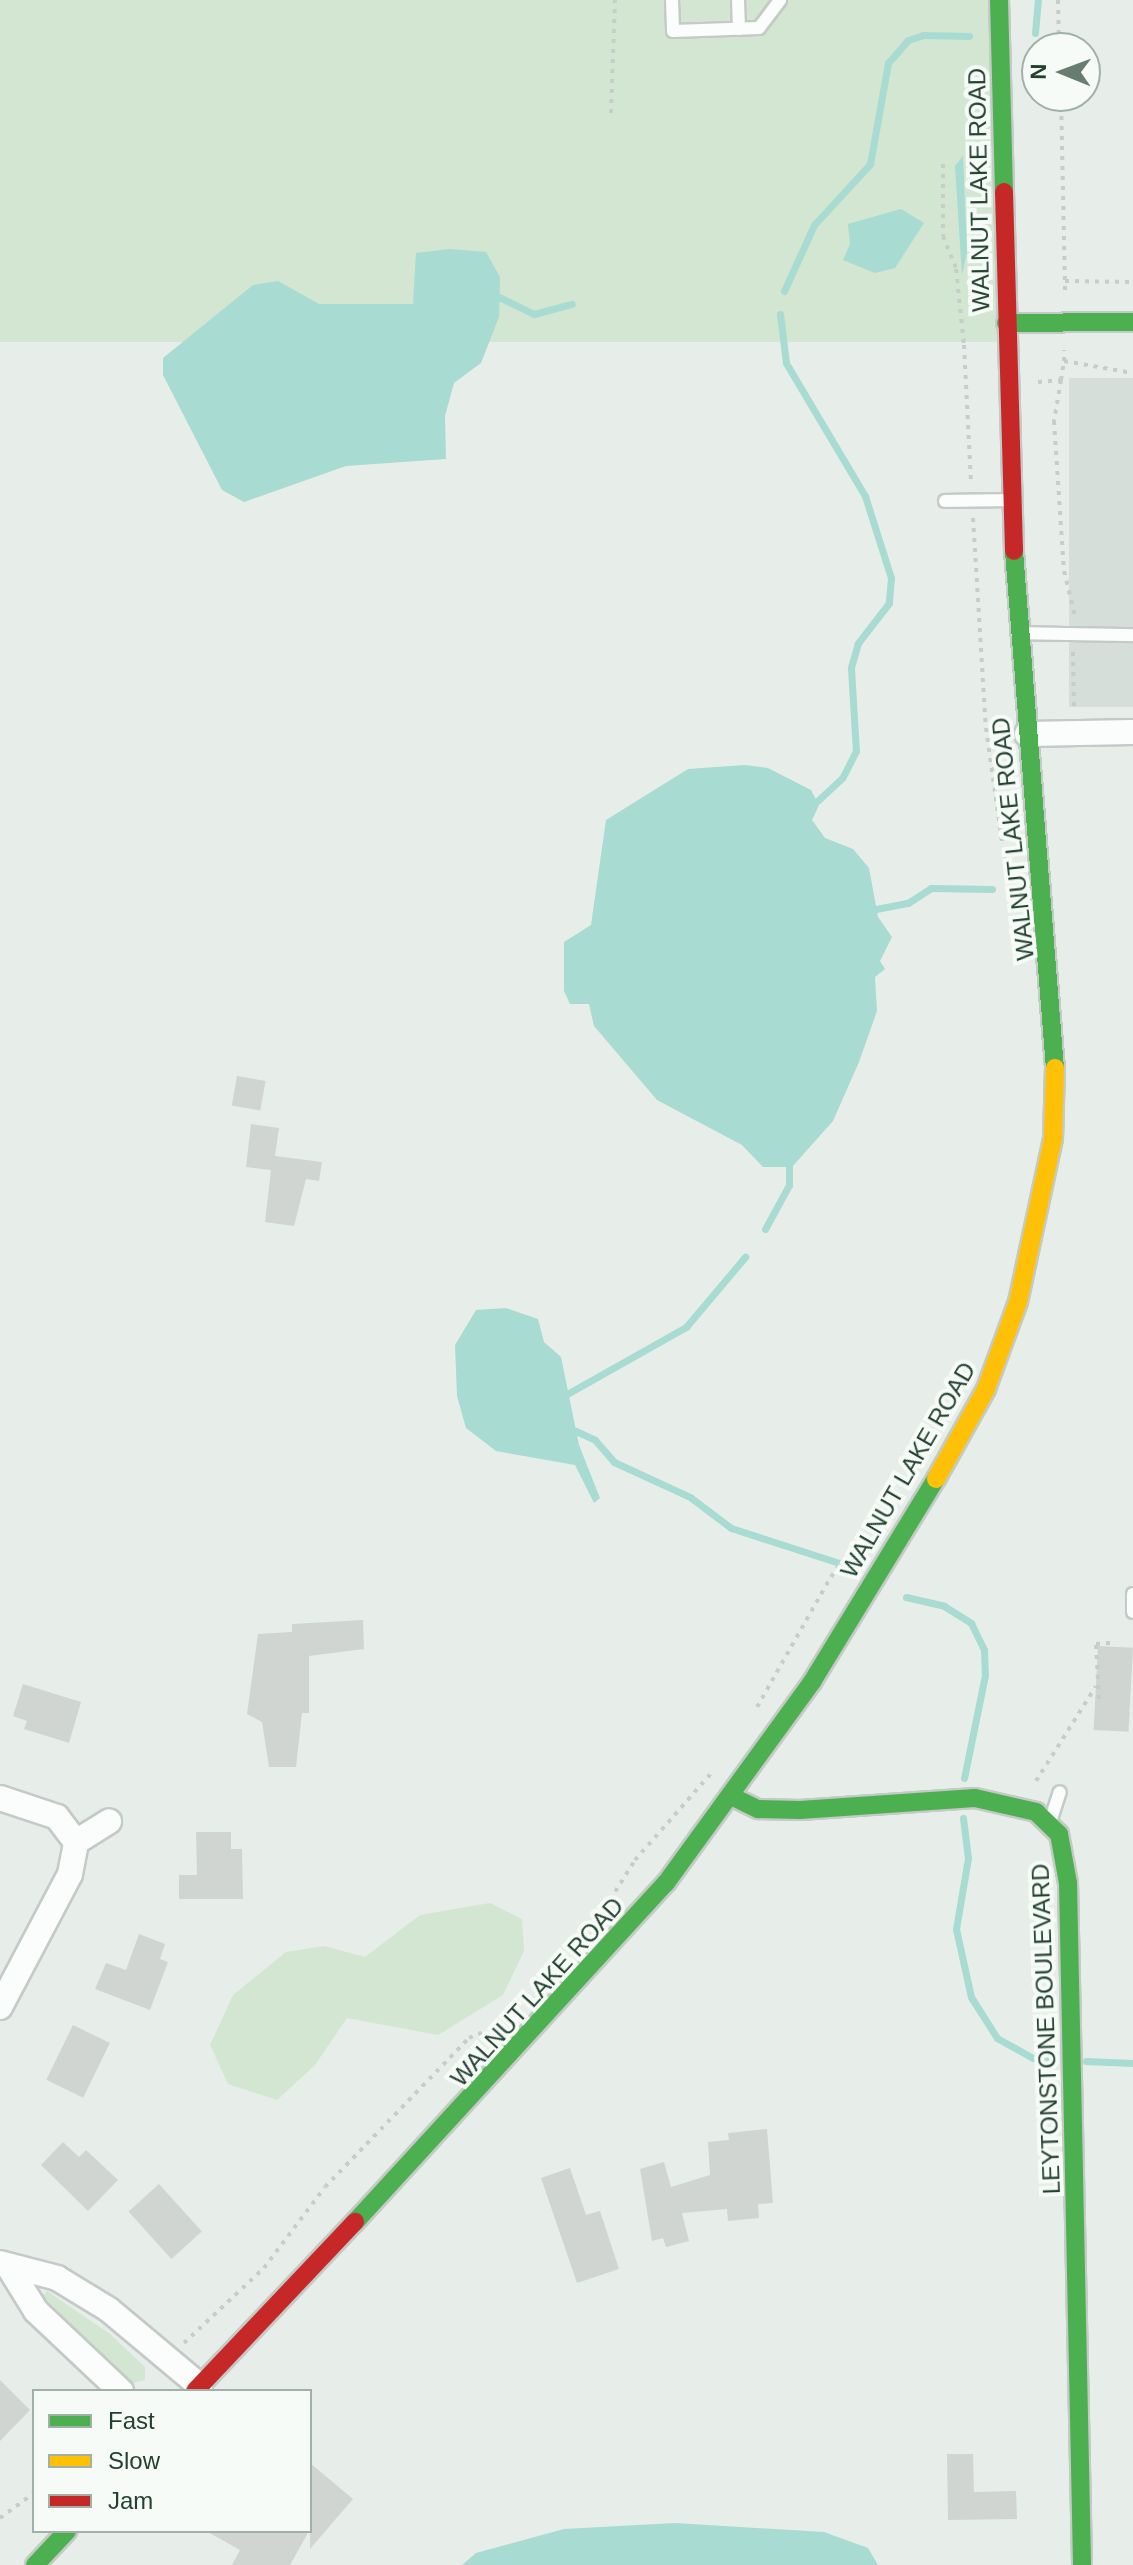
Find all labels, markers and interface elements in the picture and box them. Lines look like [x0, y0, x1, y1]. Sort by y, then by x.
north arrow [1021, 32, 1101, 112]
text: N [1026, 63, 1051, 80]
street label: WALNUT LAKE ROAD [962, 68, 996, 312]
street label: WALNUT LAKE ROAD [986, 716, 1040, 962]
street label: WALNUT LAKE ROAD [834, 1357, 982, 1583]
street label: LEYTONSTONE BOULEVARD [1026, 1863, 1066, 2195]
street label: WALNUT LAKE ROAD [445, 1892, 629, 2092]
legend [32, 2389, 312, 2533]
text: Fast [108, 2407, 155, 2434]
text: Slow [108, 2447, 160, 2474]
text: Jam [108, 2487, 153, 2514]

